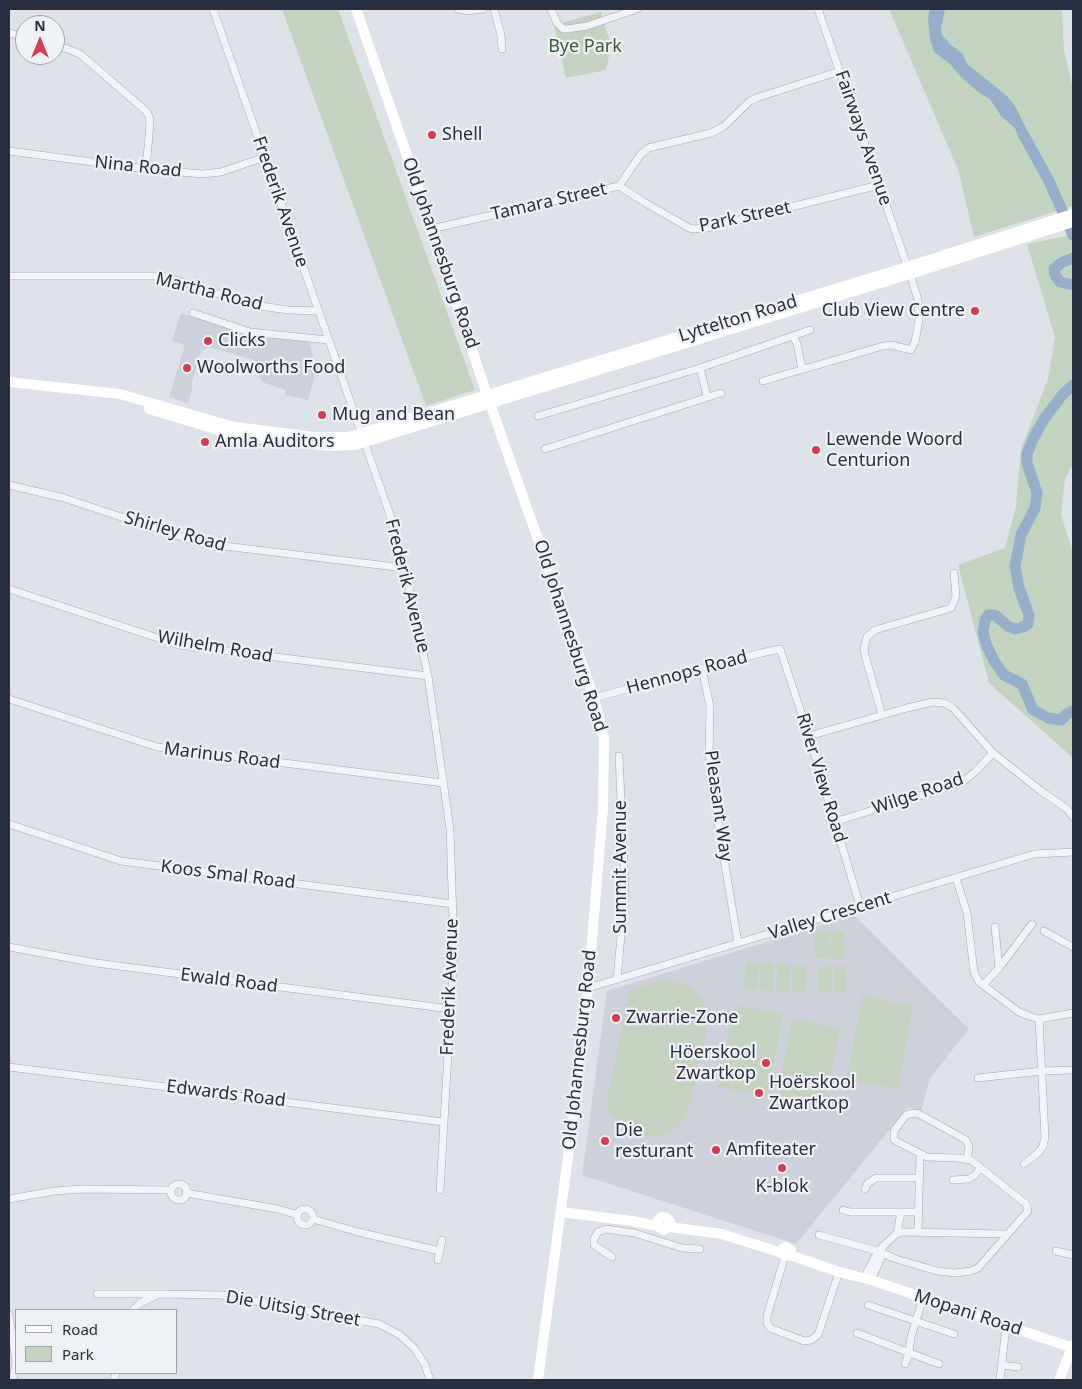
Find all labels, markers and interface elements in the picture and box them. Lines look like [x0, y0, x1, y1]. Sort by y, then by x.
north arrow [15, 15, 65, 65]
text: N [34, 16, 46, 35]
park label: Bye Park [548, 36, 622, 58]
street label: Fairways Avenue [830, 68, 896, 208]
place label: Shell [442, 124, 482, 146]
marker: Shell [426, 129, 438, 141]
street label: Frederik Avenue [247, 134, 313, 270]
street label: Nina Road [93, 152, 183, 182]
street label: Old Johannesburg Road [397, 154, 483, 352]
street label: Tamara Street [489, 178, 609, 226]
street label: Park Street [697, 197, 793, 237]
street label: Martha Road [153, 268, 265, 316]
street label: Lyttelton Road [676, 291, 800, 347]
place label: Club View Centre [822, 300, 965, 322]
marker: Club View Centre [969, 305, 981, 317]
place label: Clicks [218, 330, 266, 352]
marker: Clicks [202, 335, 214, 347]
place label: Woolworths Food [197, 357, 345, 379]
marker: Woolworths Food [181, 362, 193, 374]
place label: Mug and Bean [332, 404, 455, 426]
marker: Mug and Bean [316, 409, 328, 421]
place label: Lewende Woord Centurion [826, 429, 963, 472]
place label: Amla Auditors [215, 431, 335, 453]
marker: Amla Auditors [199, 436, 211, 448]
marker: Lewende Woord Centurion [810, 444, 822, 456]
street label: Shirley Road [122, 507, 228, 557]
street label: Frederik Avenue [380, 517, 434, 655]
street label: Old Johannesburg Road [529, 537, 611, 735]
street label: Wilhelm Road [156, 626, 274, 668]
street label: Hennops Road [624, 646, 750, 700]
street label: River View Road [791, 710, 851, 846]
street label: Marinus Road [162, 738, 282, 774]
street label: Pleasant Way [699, 749, 737, 863]
street label: Wilge Road [869, 768, 967, 820]
street label: Summit Avenue [610, 800, 632, 934]
street label: Koos Smal Road [159, 856, 297, 894]
street label: Valley Crescent [766, 887, 894, 945]
street label: Frederik Avenue [437, 918, 463, 1056]
street label: Old Johannesburg Road [559, 949, 601, 1151]
street label: Ewald Road [179, 964, 279, 998]
place label: Zwarrie-Zone [626, 1007, 738, 1029]
marker: Zwarrie-Zone [610, 1012, 622, 1024]
place label: Höerskool Zwartkop [670, 1042, 756, 1084]
marker: Höerskool Zwartkop [760, 1057, 772, 1069]
place label: Hoërskool Zwartkop [769, 1072, 855, 1114]
street label: Edwards Road [165, 1076, 287, 1112]
marker: Hoërskool Zwartkop [753, 1087, 765, 1099]
place label: Die resturant [615, 1120, 693, 1162]
marker: Die resturant [599, 1135, 611, 1147]
place label: Amfiteater [726, 1139, 816, 1161]
marker: Amfiteater [710, 1144, 722, 1156]
marker: K-blok [776, 1162, 788, 1174]
place label: K-blok [755, 1176, 809, 1198]
street label: Mopani Road [911, 1285, 1025, 1341]
street label: Die Uitsig Street [224, 1287, 362, 1331]
legend [15, 1309, 178, 1374]
text: Road [62, 1319, 98, 1339]
text: Park [62, 1344, 94, 1364]

